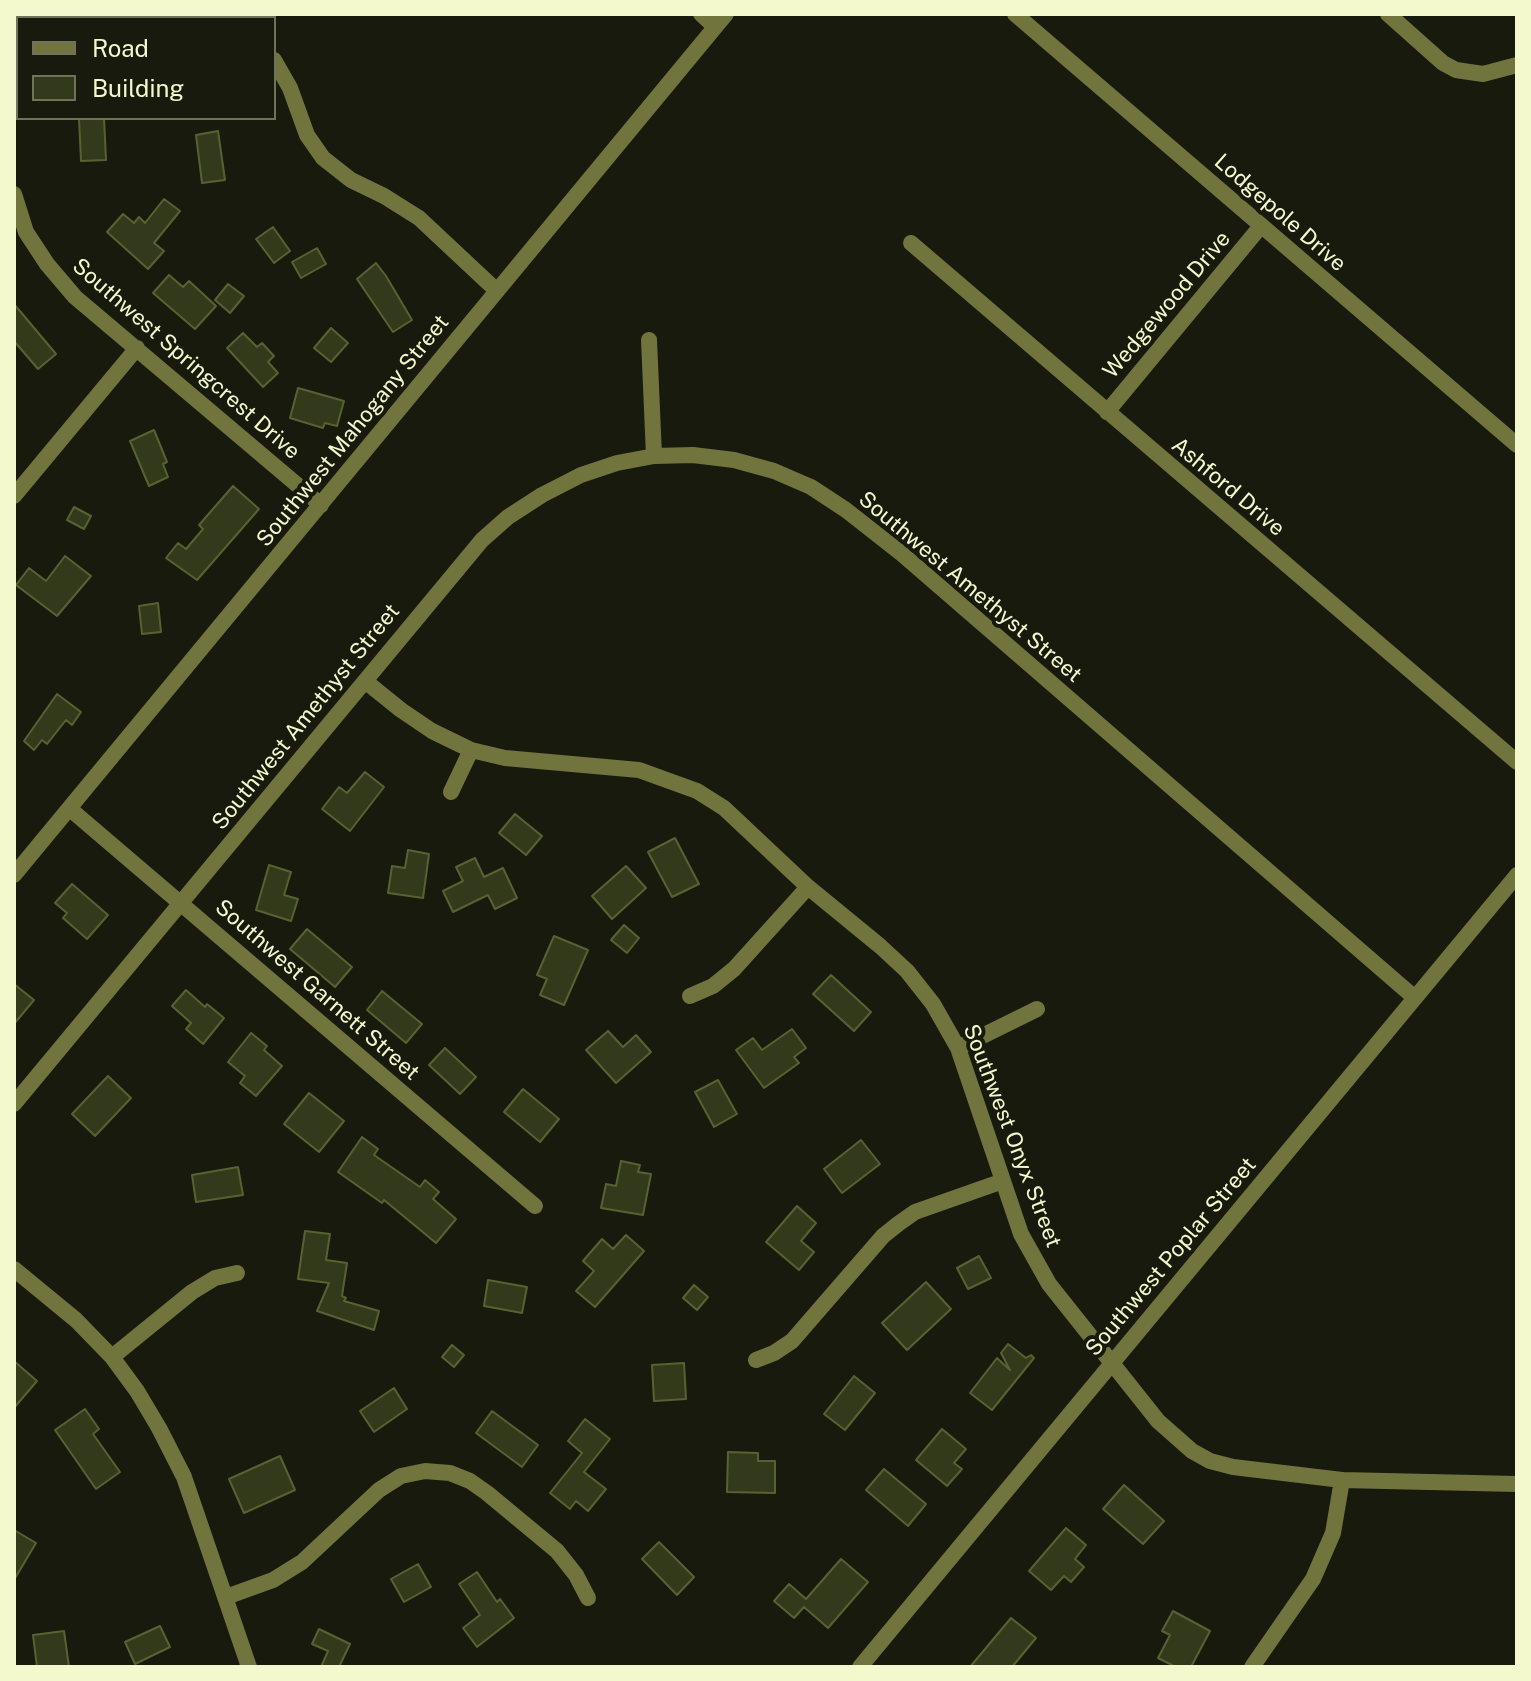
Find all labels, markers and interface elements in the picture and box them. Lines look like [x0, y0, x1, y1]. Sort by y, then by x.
legend [16, 16, 276, 120]
text: Road [92, 34, 149, 62]
text: Building [92, 74, 184, 102]
street label: Lodgepole Drive [1209, 149, 1351, 277]
street label: Wedgewood Drive [1098, 226, 1236, 384]
street label: Southwest Springcrest Drive [67, 253, 305, 465]
street label: Southwest Mahogany Street [251, 310, 455, 552]
street label: Ashford Drive [1166, 432, 1290, 542]
street label: Southwest Amethyst Street [853, 486, 1087, 688]
street label: Southwest Amethyst Street [207, 599, 405, 835]
street label: Southwest Garnett Street [209, 894, 425, 1086]
street label: Southwest Onyx Street [957, 1021, 1067, 1251]
street label: Southwest Poplar Street [1080, 1152, 1262, 1362]

